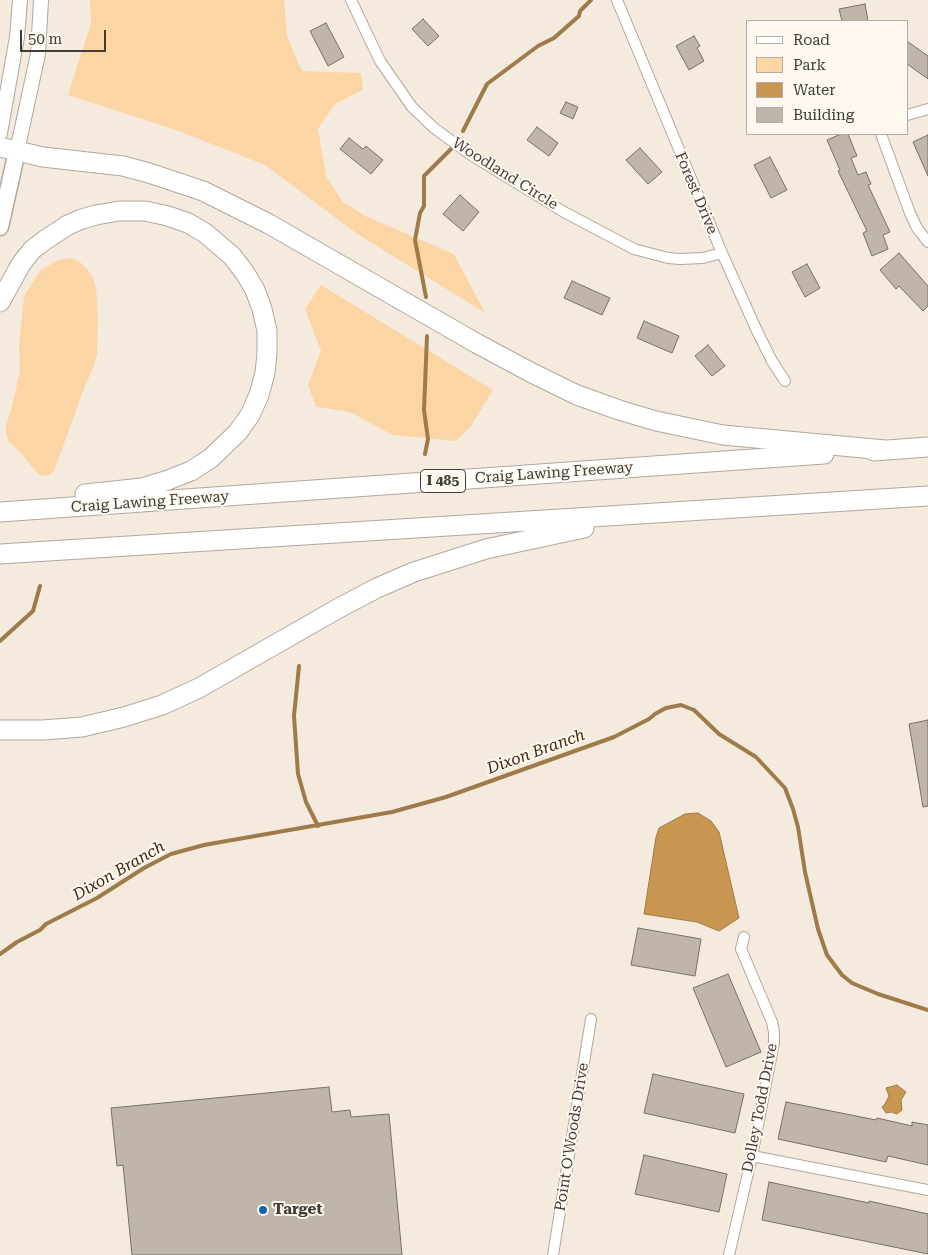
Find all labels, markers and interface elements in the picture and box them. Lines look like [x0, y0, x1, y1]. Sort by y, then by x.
scale bar [22, 20, 109, 52]
legend [746, 20, 908, 135]
text: 50 m [28, 30, 62, 48]
text: Road [793, 31, 830, 49]
text: Park [793, 56, 826, 74]
text: Water [793, 81, 835, 99]
text: Building [793, 106, 854, 124]
street label: Woodland Circle [449, 134, 561, 214]
street label: Forest Drive [671, 149, 721, 237]
street label: Craig Lawing Freeway [474, 458, 634, 488]
road number: I 485 [420, 470, 466, 492]
street label: Craig Lawing Freeway [70, 487, 230, 517]
water label: Dixon Branch [484, 725, 588, 779]
water label: Dixon Branch [70, 837, 168, 905]
street label: Dolley Todd Drive [739, 1042, 781, 1174]
street label: Point O'Woods Drive [551, 1061, 593, 1213]
place label: Target [273, 1201, 322, 1219]
marker: Target [257, 1204, 269, 1216]

